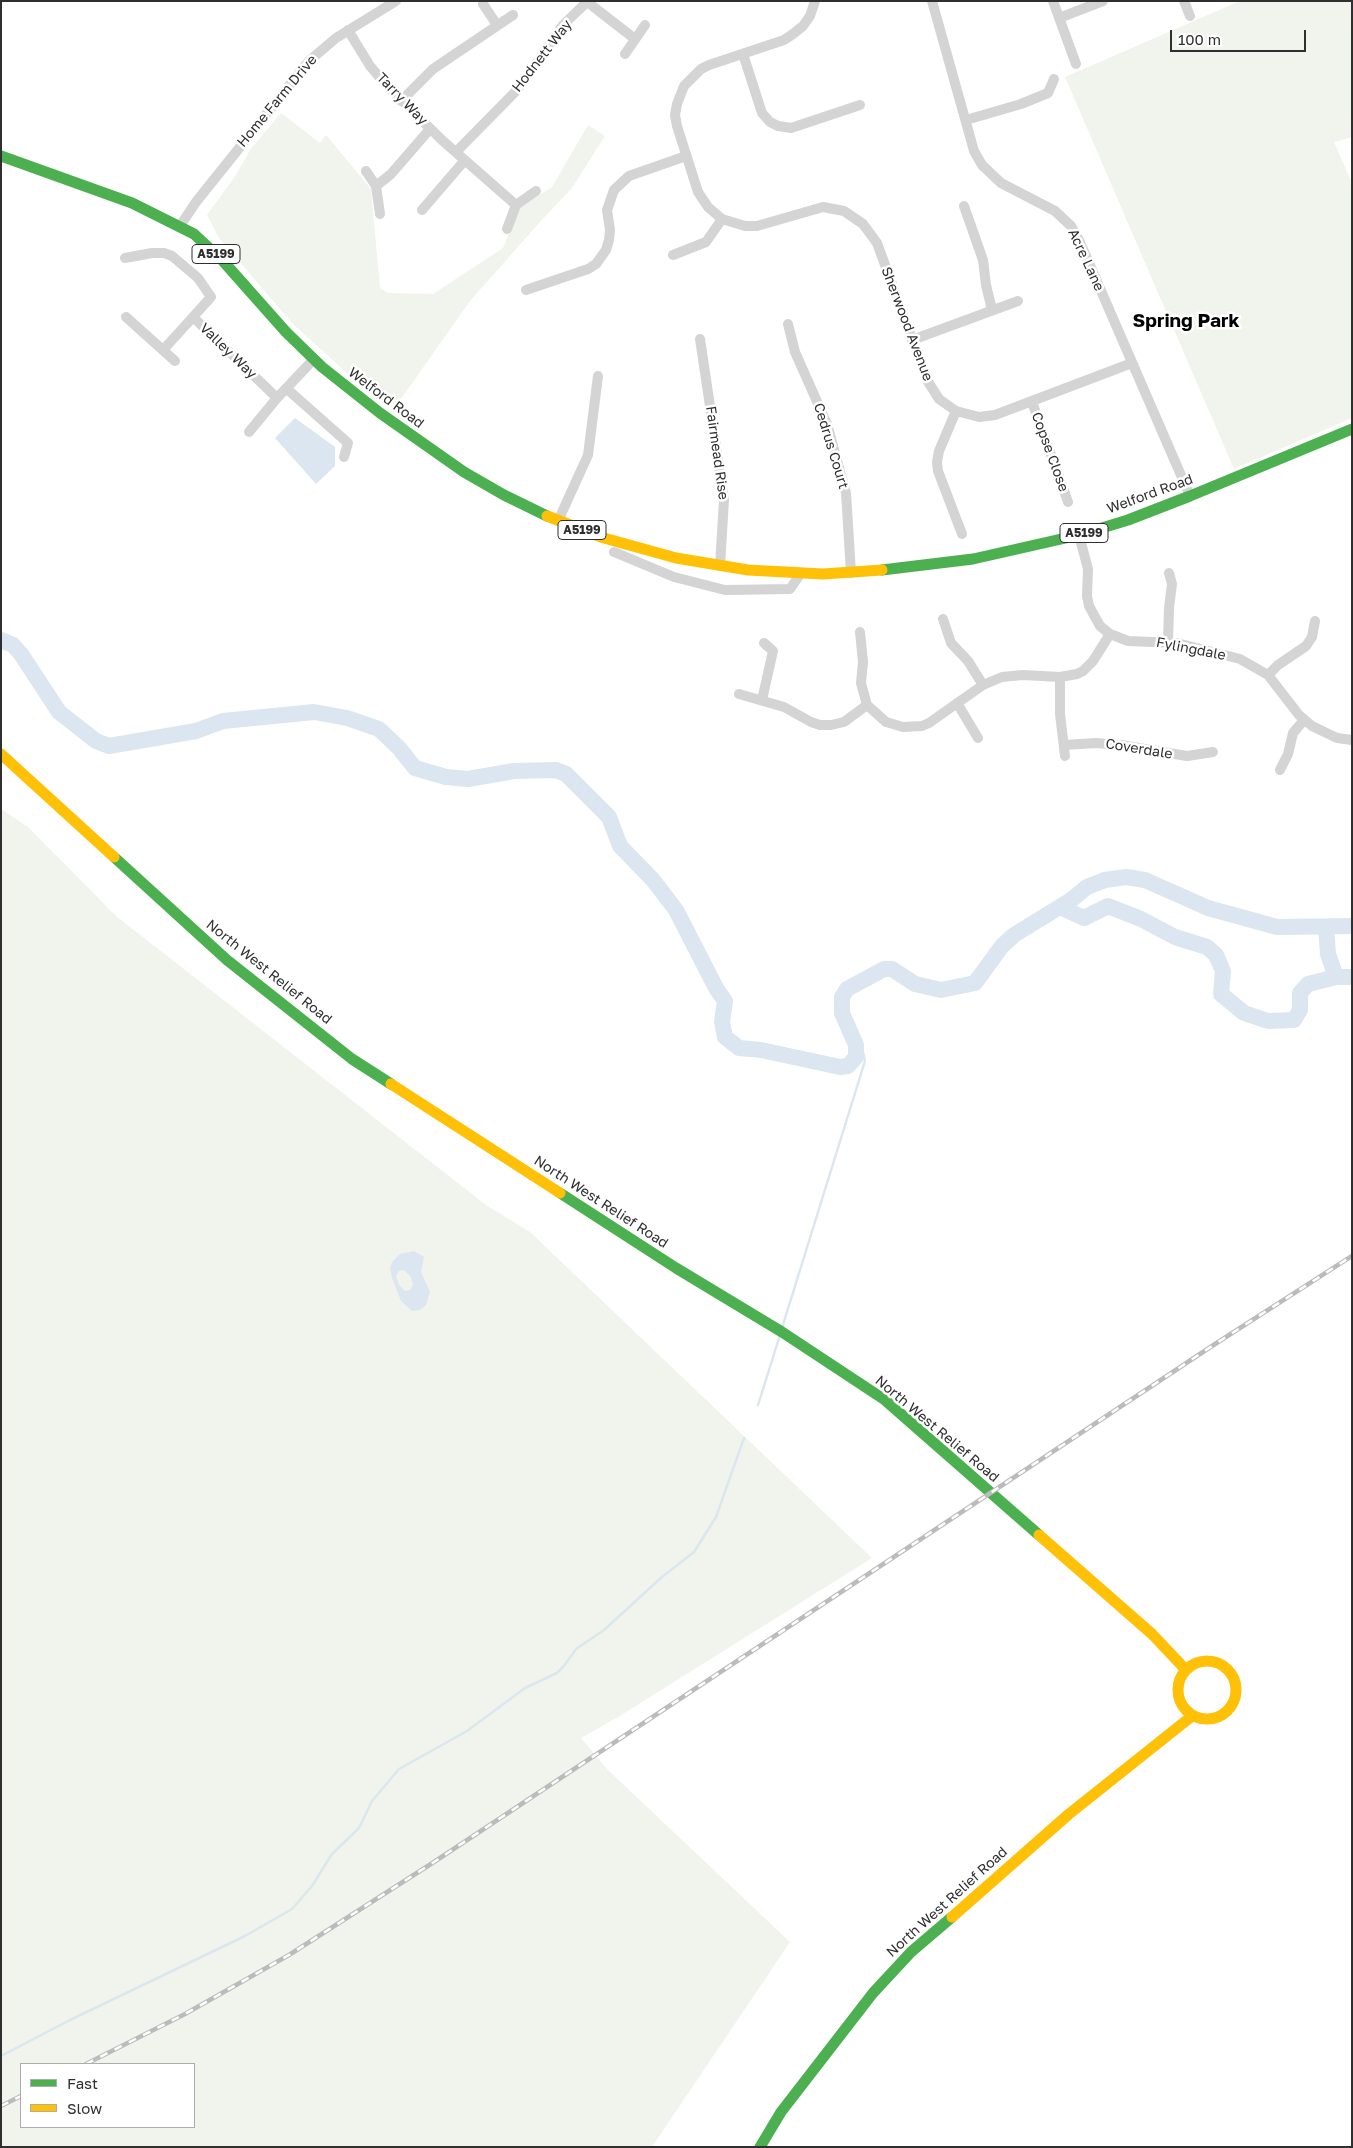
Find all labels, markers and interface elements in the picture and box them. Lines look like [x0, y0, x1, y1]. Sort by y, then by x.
street label: Hodnett Way [509, 16, 575, 96]
scale bar [1173, 20, 1309, 52]
text: 100 m [1178, 30, 1221, 48]
street label: Home Farm Drive [234, 52, 320, 150]
street label: Tarry Way [373, 69, 431, 129]
street label: Acre Lane [1064, 226, 1108, 294]
road number: A5199 [192, 244, 240, 264]
street label: Sherwood Avenue [877, 265, 937, 383]
district label: Spring Park [1133, 310, 1239, 332]
street label: Valley Way [196, 320, 260, 382]
street label: Welford Road [345, 364, 427, 432]
street label: Cedrus Court [810, 401, 852, 491]
street label: Fairmead Rise [702, 405, 732, 501]
street label: Copse Close [1028, 410, 1072, 494]
street label: Welford Road [1105, 471, 1195, 517]
road number: A5199 [558, 520, 606, 540]
road number: A5199 [1060, 524, 1108, 542]
street label: Fylingdale [1155, 634, 1227, 664]
street label: Coverdale [1104, 735, 1174, 763]
street label: North West Relief Road [203, 916, 335, 1028]
street label: North West Relief Road [531, 1152, 671, 1252]
street label: North West Relief Road [872, 1372, 1002, 1486]
street label: North West Relief Road [883, 1843, 1011, 1961]
legend [20, 2063, 195, 2128]
text: Fast [67, 2074, 98, 2092]
text: Slow [67, 2099, 102, 2117]

